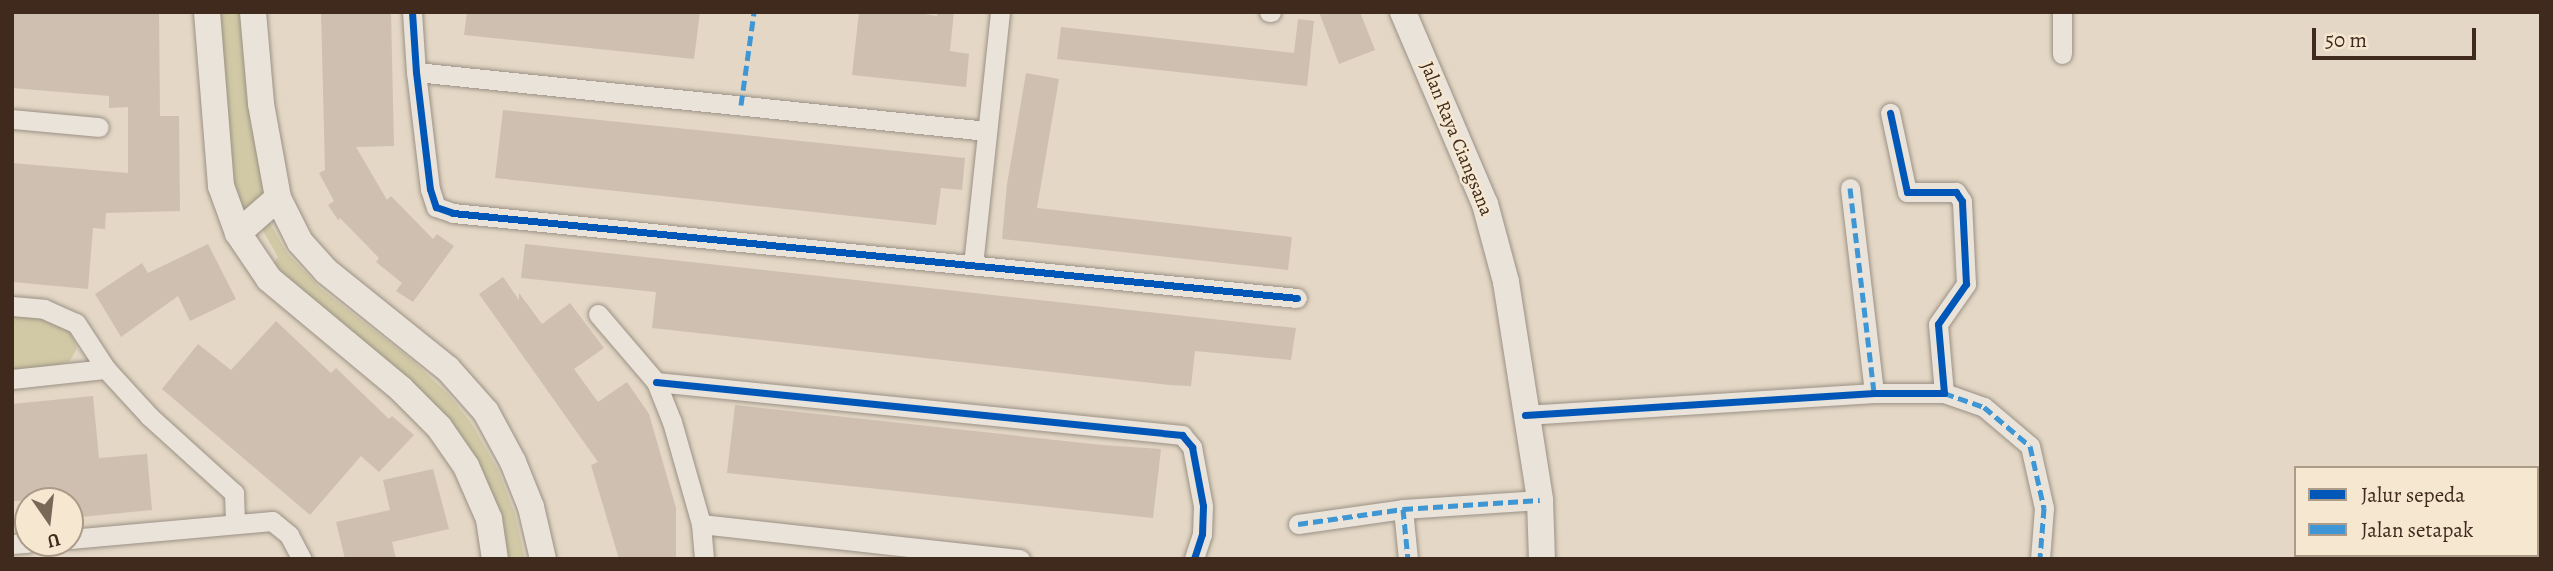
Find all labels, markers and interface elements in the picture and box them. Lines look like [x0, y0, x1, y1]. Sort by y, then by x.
scale bar [2315, 14, 2480, 58]
text: 50 m [2325, 26, 2367, 54]
street label: Jalan Raya Ciangsana [1415, 59, 1497, 219]
legend [2294, 466, 2539, 557]
text: Jalur sepeda [2361, 481, 2465, 509]
north arrow [14, 487, 84, 557]
text: Jalan setapak [2361, 516, 2473, 544]
text: U [44, 526, 63, 555]

